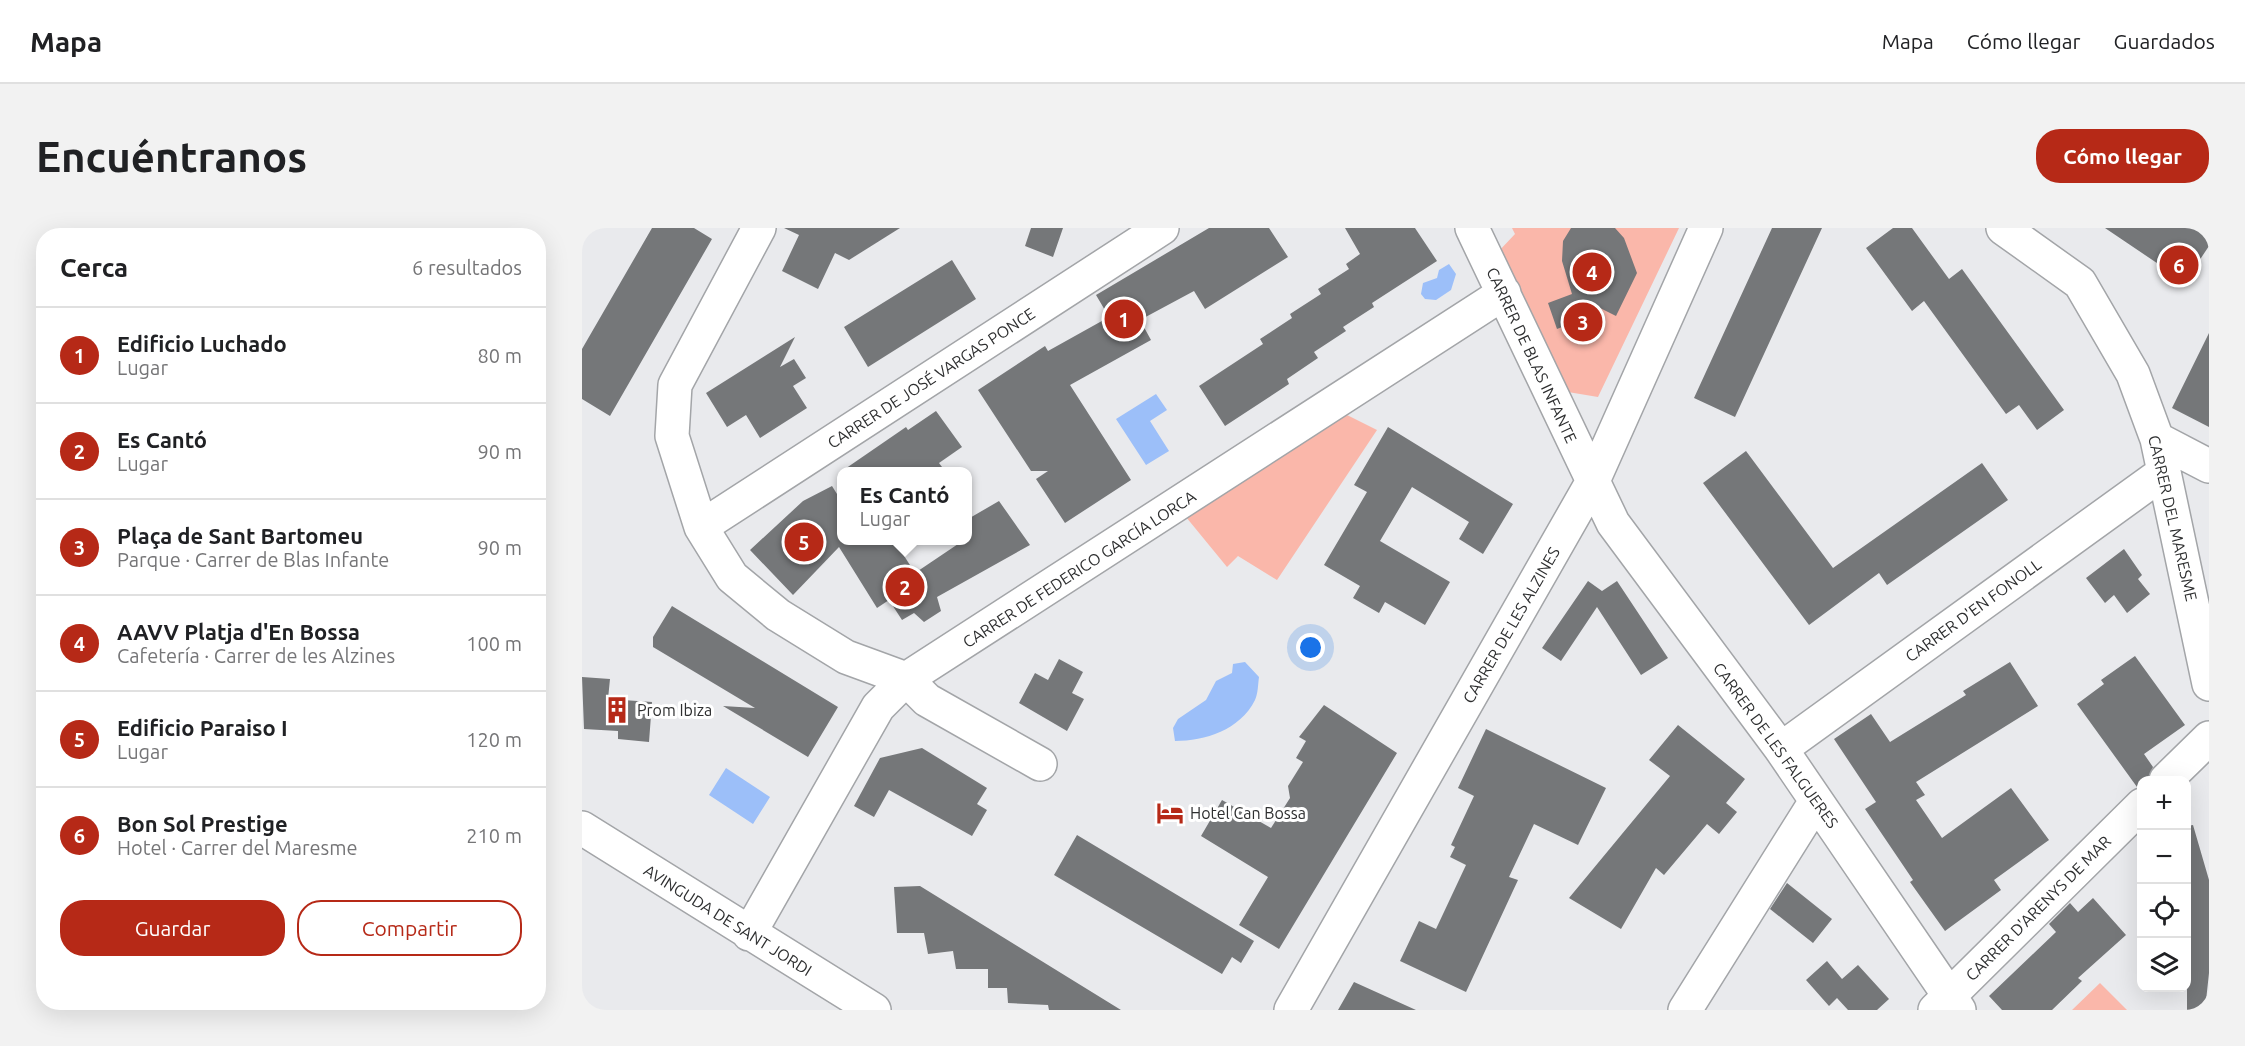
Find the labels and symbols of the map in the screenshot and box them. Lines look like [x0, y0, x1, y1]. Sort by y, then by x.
pin: 6 [2160, 243, 2198, 288]
pin: 4 [1572, 250, 1612, 294]
street label: CARRER DE BLAS INFANTE [1483, 264, 1581, 446]
pin: 1 [1104, 296, 1144, 341]
pin: 3 [1564, 300, 1602, 344]
street label: CARRER DE JOSÉ VARGAS PONCE [823, 302, 1038, 452]
street label: CARRER DEL MARESME [2145, 433, 2201, 603]
street label: CARRER DE FEDERICO GARCÍA LORCA [958, 485, 1199, 651]
pin: 5 [784, 520, 824, 564]
street label: CARRER DE LES ALZINES [1459, 544, 1563, 706]
street label: CARRER D'EN FONOLL [1902, 555, 2044, 665]
pin: 2 [886, 564, 924, 610]
your location [1296, 633, 1325, 662]
street label: CARRER DE LES FALGUERES [1710, 659, 1842, 831]
building icon: Prom Ibiza [602, 695, 632, 725]
place label: Prom Ibiza [637, 701, 712, 719]
hotel icon: Hotel Can Bossa [1155, 798, 1185, 828]
place label: Hotel Can Bossa [1190, 804, 1306, 822]
street label: CARRER D'ARENYS DE MAR [1962, 832, 2114, 984]
street label: AVINGUDA DE SANT JORDI [641, 861, 815, 979]

